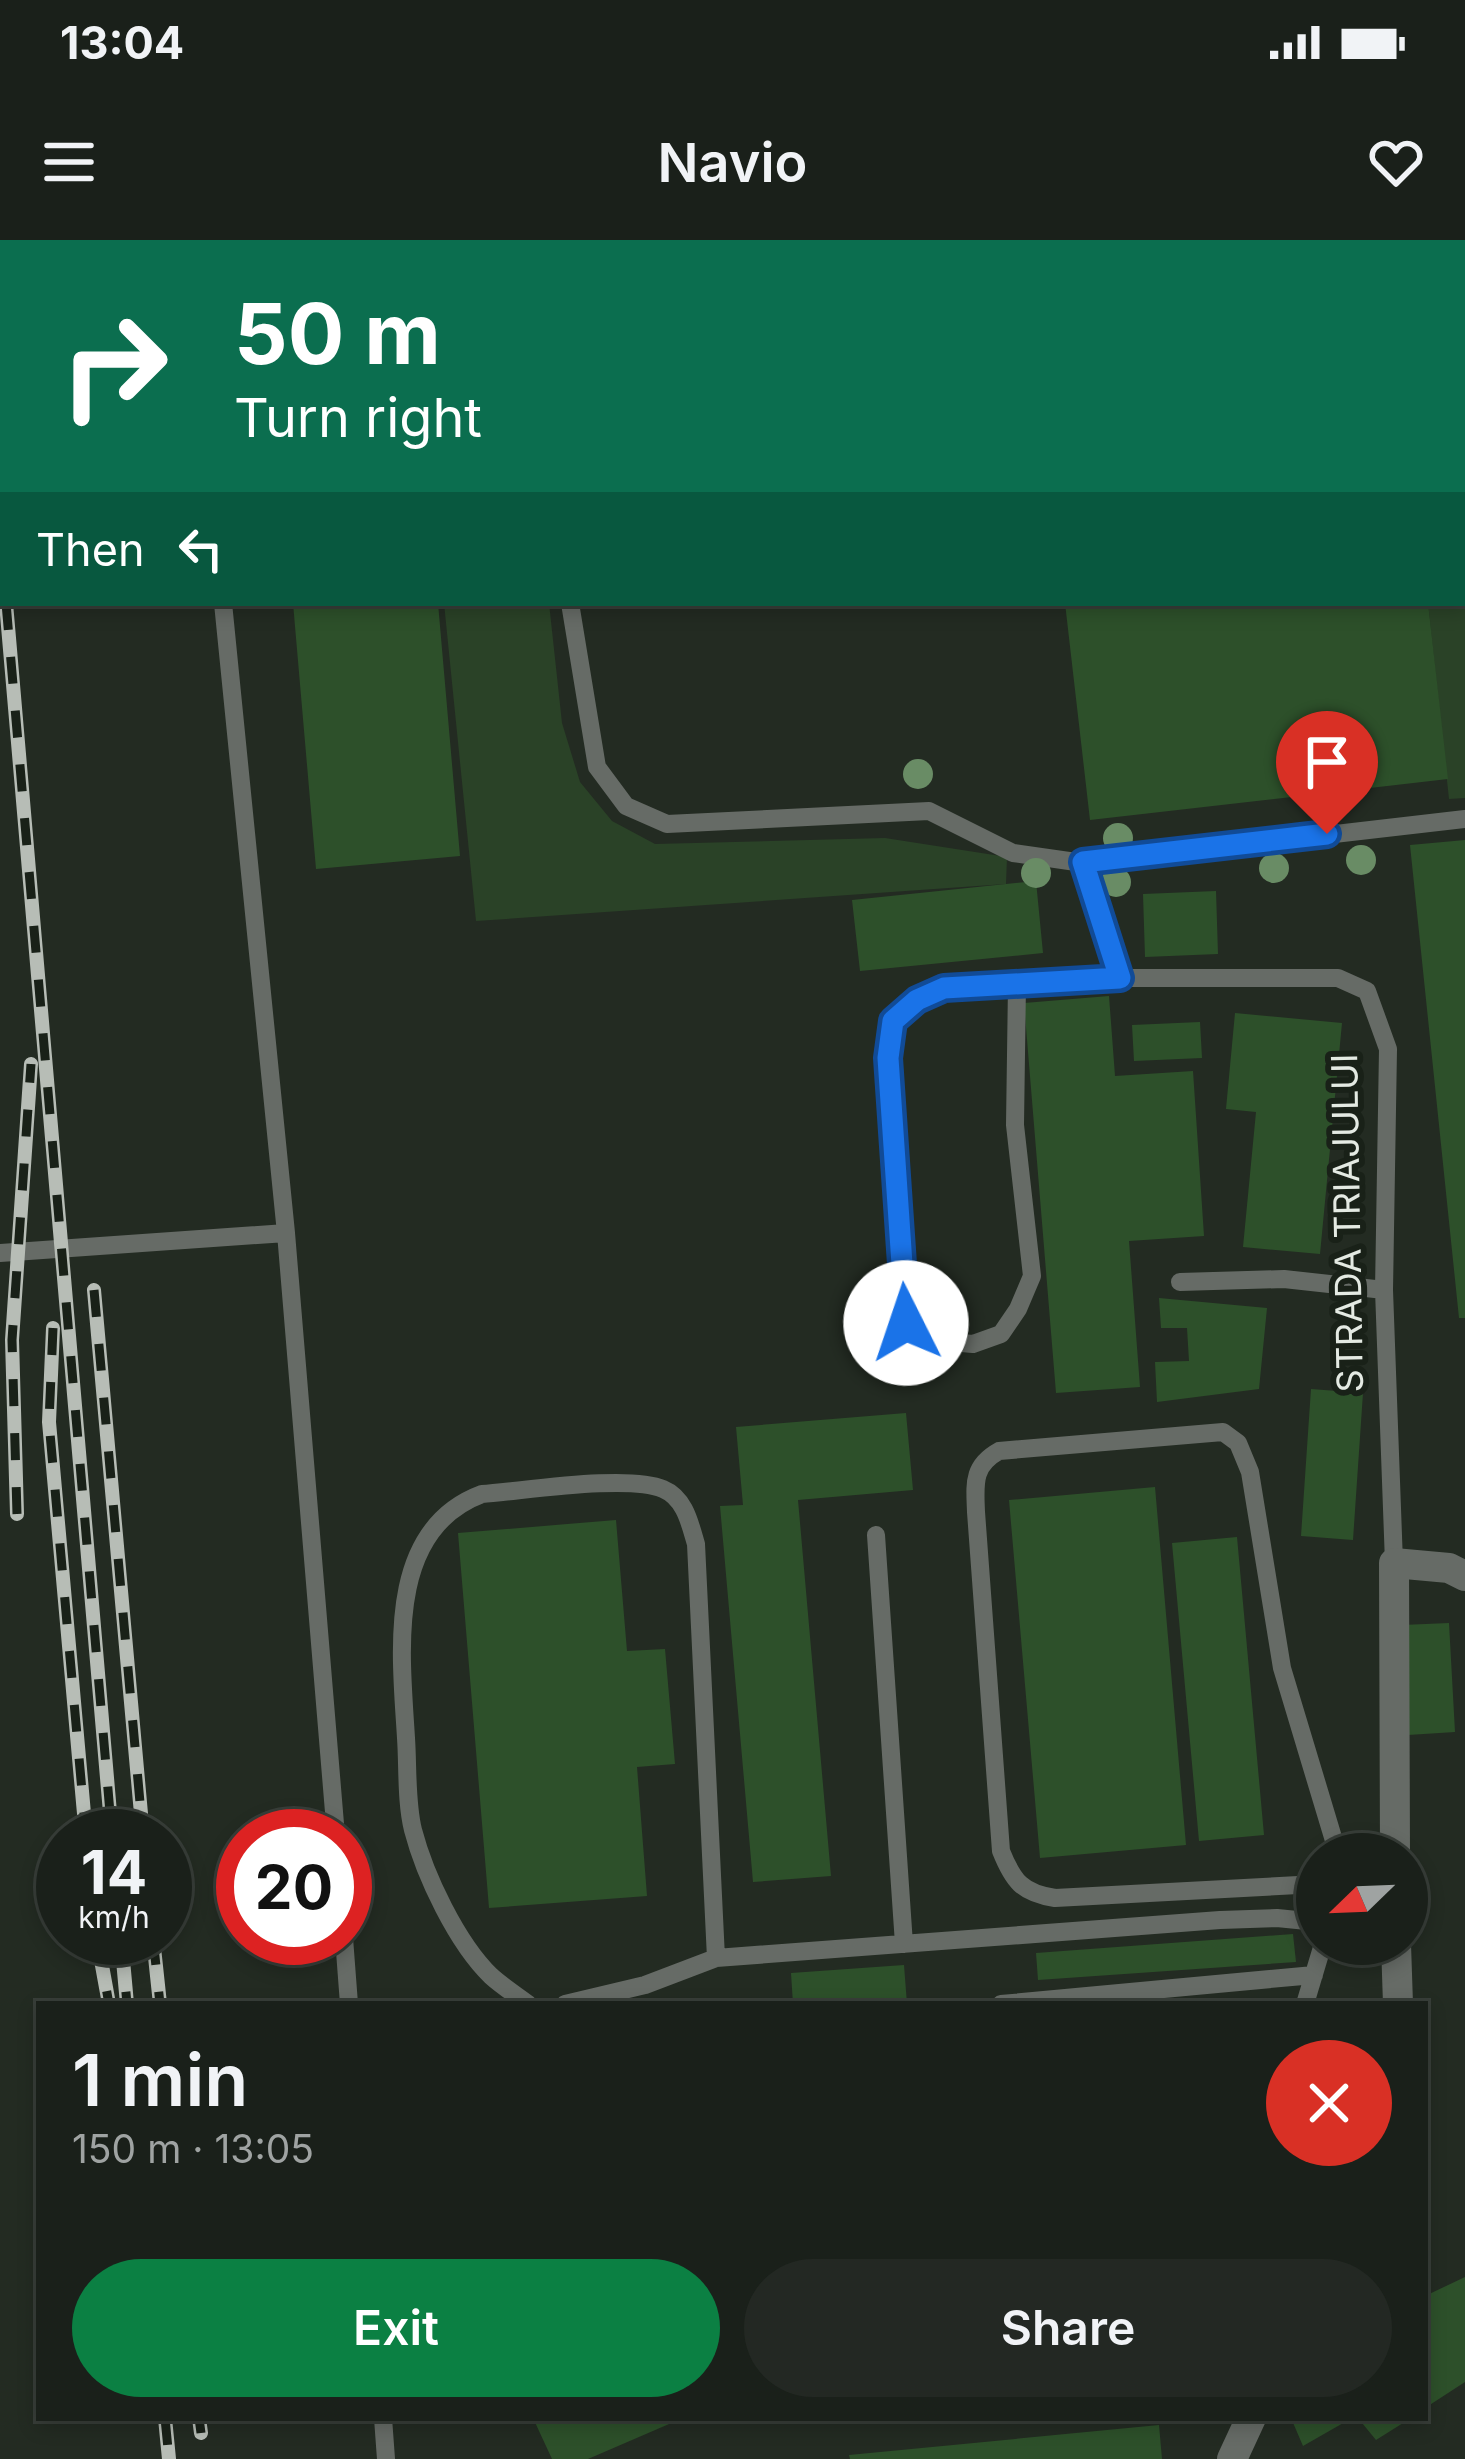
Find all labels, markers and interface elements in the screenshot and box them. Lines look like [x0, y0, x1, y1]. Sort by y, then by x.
text: 13:04 [60, 15, 184, 70]
icon: menu [36, 129, 102, 195]
icon: heart [1363, 129, 1429, 195]
text: Navio [658, 130, 807, 195]
text: 50 m [234, 283, 441, 384]
icon: right [36, 288, 192, 444]
text: Turn right [234, 385, 482, 450]
icon: left [168, 516, 234, 582]
text: Then [36, 522, 144, 577]
pin [1276, 711, 1378, 834]
icon: arrive [1294, 729, 1360, 795]
street label: STRADA TRIAJULUI [1322, 1053, 1372, 1393]
position arrow [843, 1260, 969, 1386]
speed limit sign: 20 [216, 1809, 372, 1965]
north arrow [1296, 1833, 1428, 1965]
map controls [1296, 1833, 1428, 1965]
text: 14 [81, 1836, 147, 1908]
text: km/h [78, 1899, 150, 1935]
text: 1 min [72, 2036, 248, 2123]
button: close [1266, 2040, 1392, 2166]
text: 150 m · 13:05 [72, 2125, 314, 2172]
button: Exit [72, 2259, 720, 2397]
button: Share [744, 2259, 1392, 2397]

